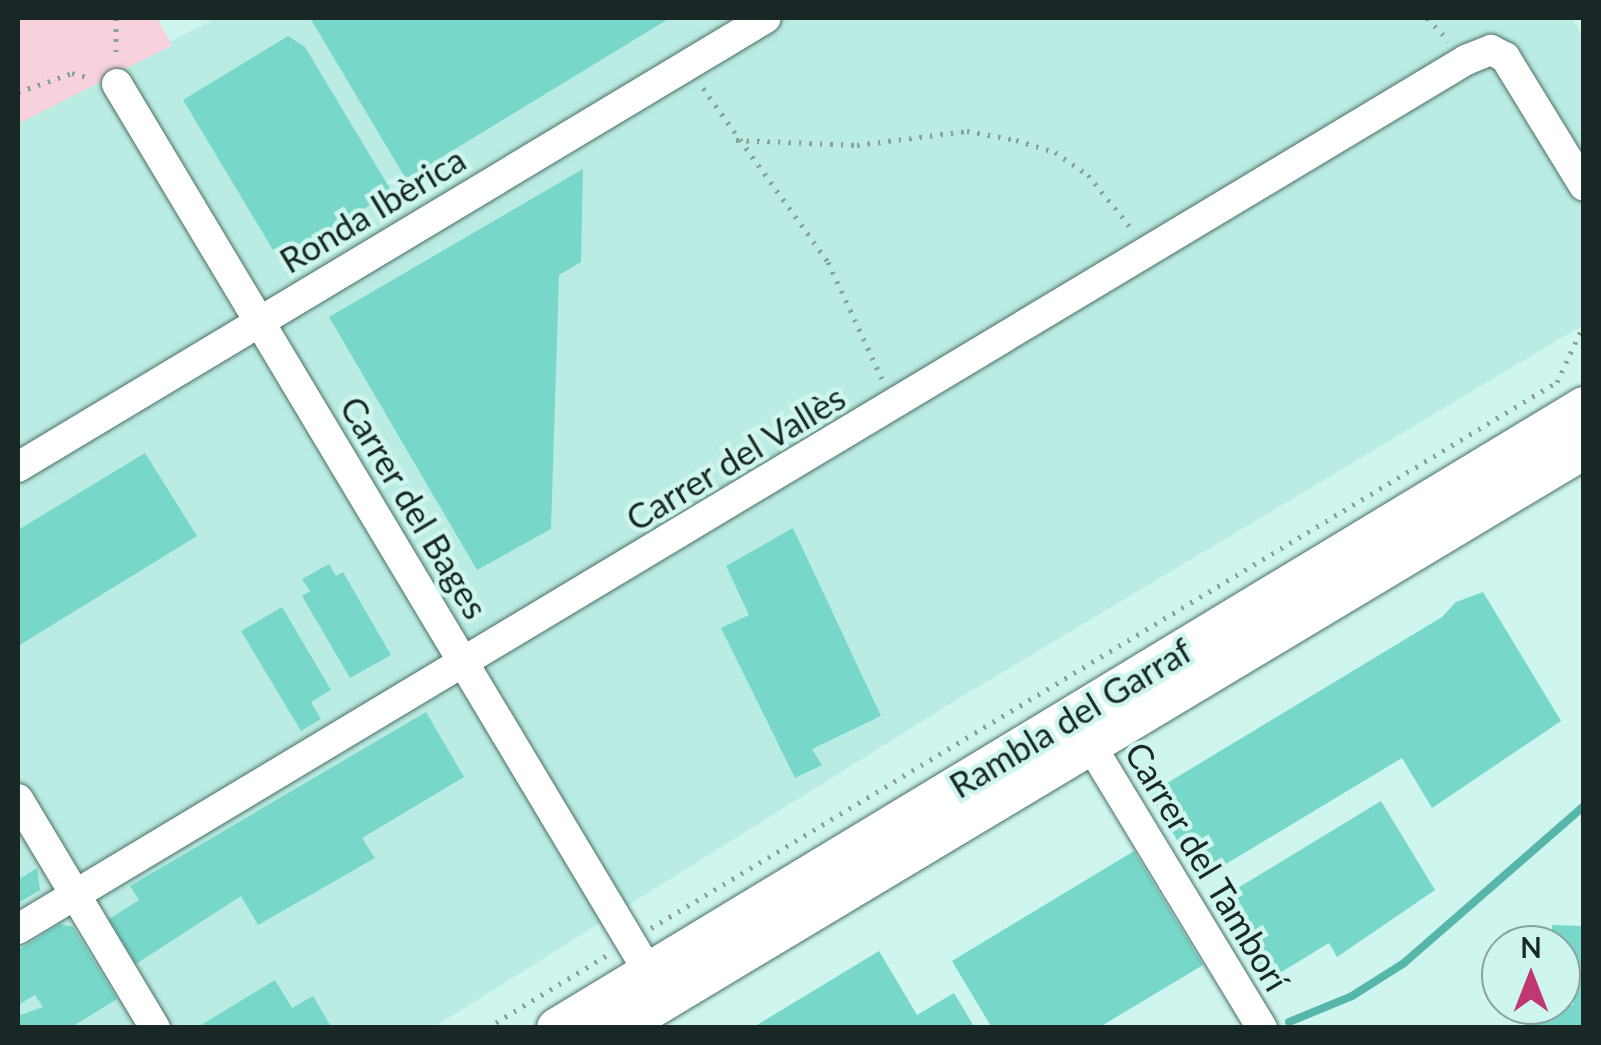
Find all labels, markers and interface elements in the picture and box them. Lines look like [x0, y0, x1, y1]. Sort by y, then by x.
street label: Ronda Ibèrica [272, 137, 472, 281]
street label: Carrer del Vallès [617, 375, 853, 539]
street label: Carrer del Bages [332, 388, 498, 626]
street label: Rambla del Garraf [941, 628, 1199, 806]
street label: Carrer del Tamborí [1117, 733, 1299, 999]
north arrow [1481, 925, 1581, 1025]
text: N [1520, 930, 1542, 964]

